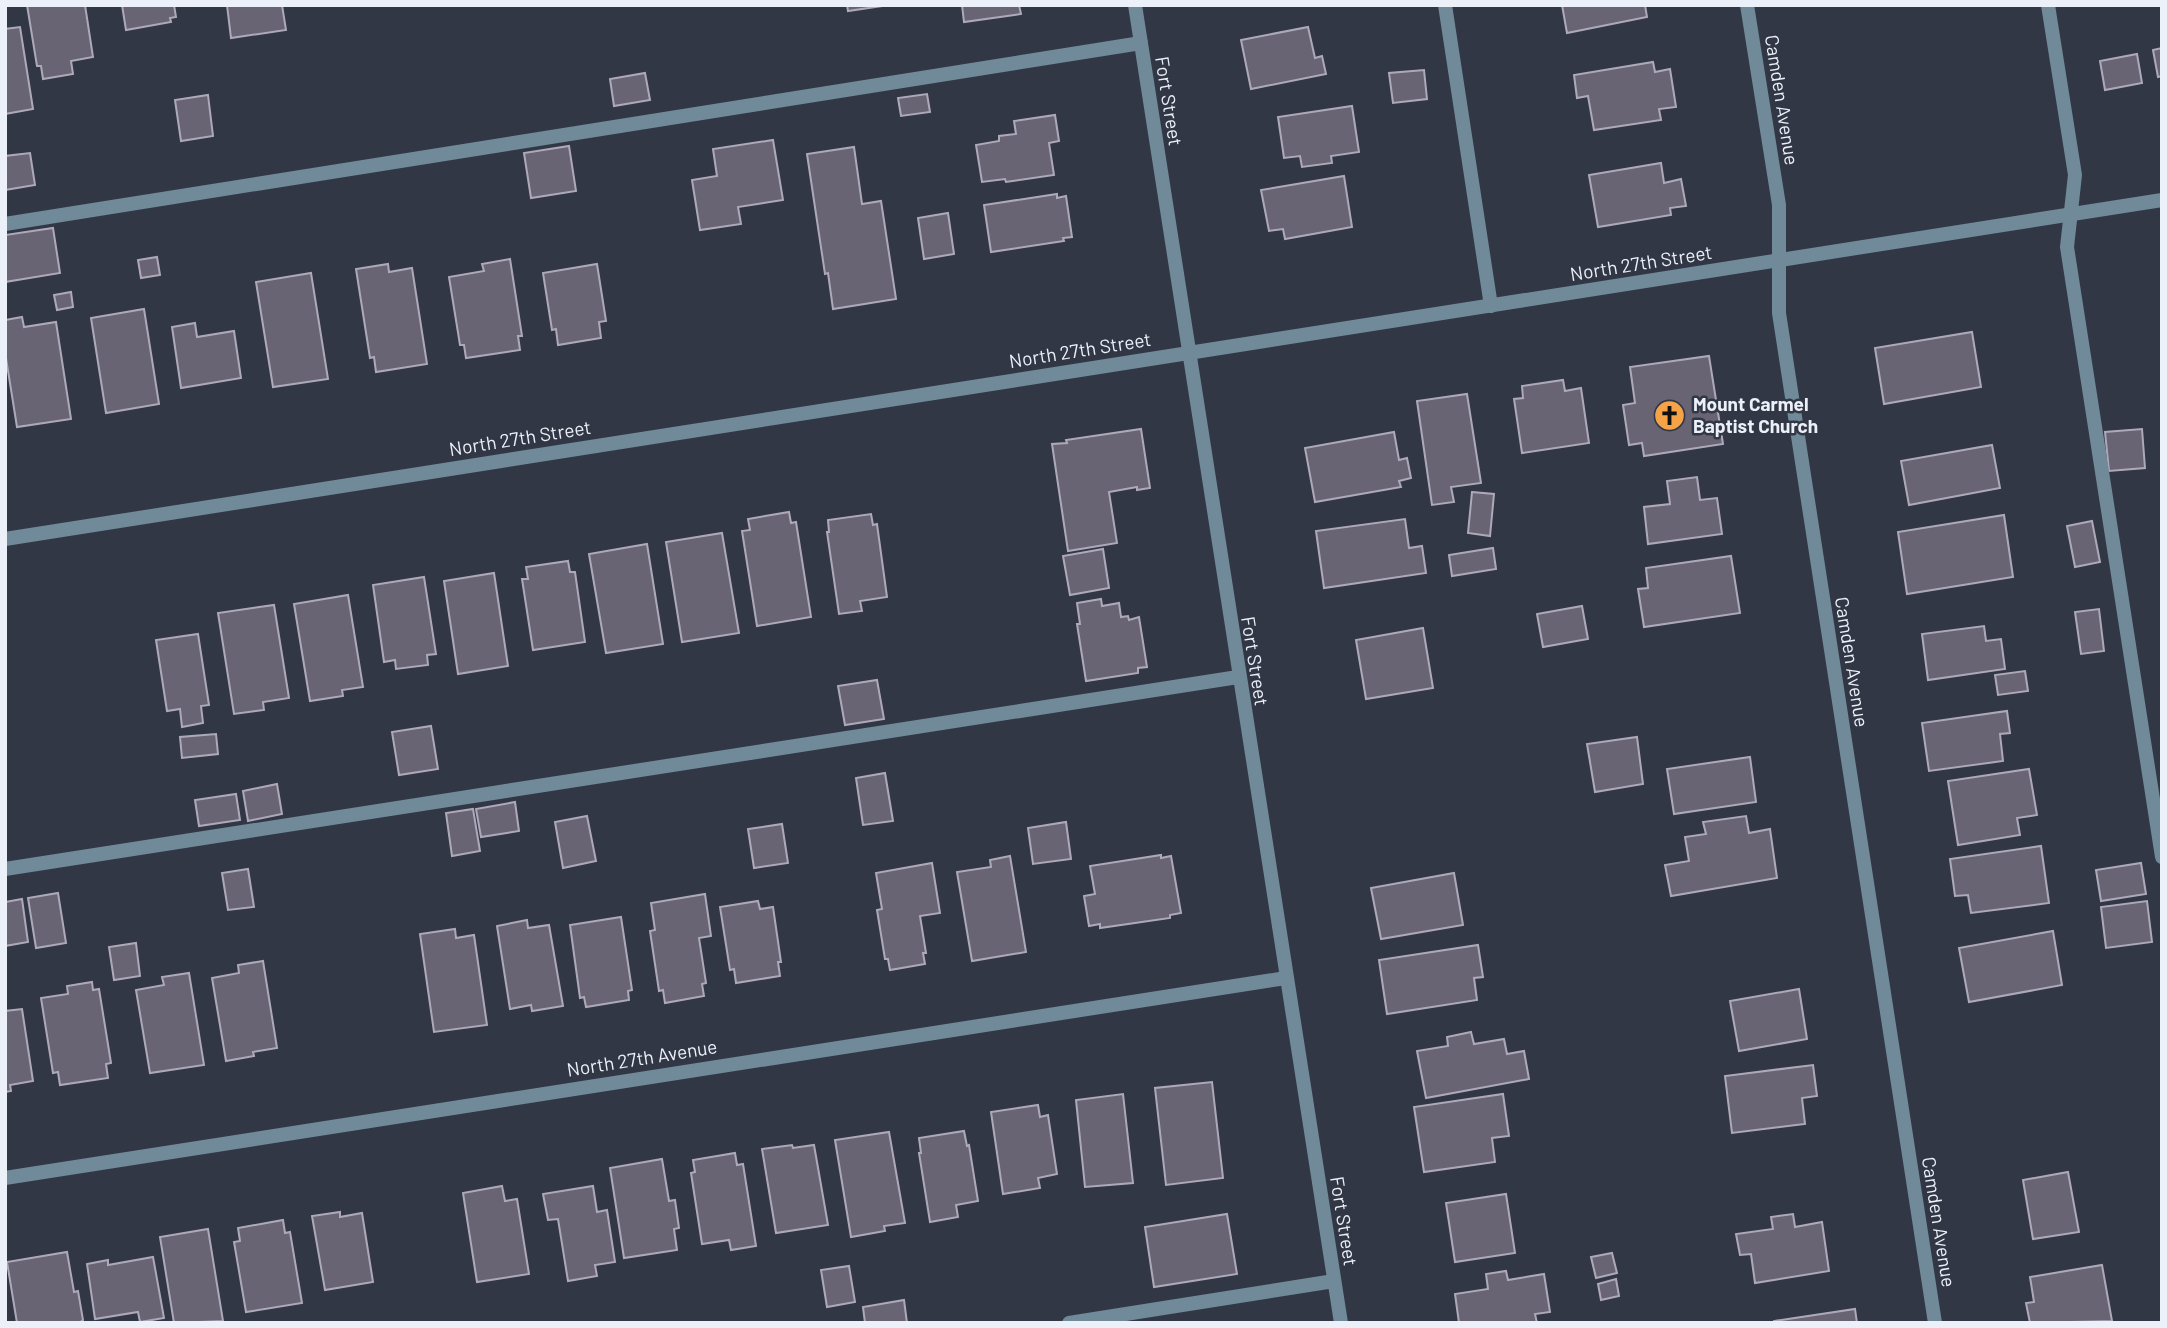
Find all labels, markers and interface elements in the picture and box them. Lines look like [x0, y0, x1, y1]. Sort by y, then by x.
street label: Camden Avenue [1761, 33, 1804, 167]
street label: Fort Street [1151, 55, 1188, 147]
street label: North 27th Street [1568, 240, 1714, 285]
street label: North 27th Street [1007, 327, 1153, 372]
place label: Mount Carmel Baptist Church [1693, 392, 1818, 437]
church icon: Mount Carmel Baptist Church [1653, 398, 1687, 432]
street label: North 27th Street [447, 415, 593, 460]
street label: Camden Avenue [1831, 595, 1874, 729]
street label: Fort Street [1237, 615, 1274, 707]
street label: North 27th Avenue [565, 1034, 719, 1081]
street label: Camden Avenue [1918, 1155, 1961, 1289]
street label: Fort Street [1326, 1175, 1363, 1267]

